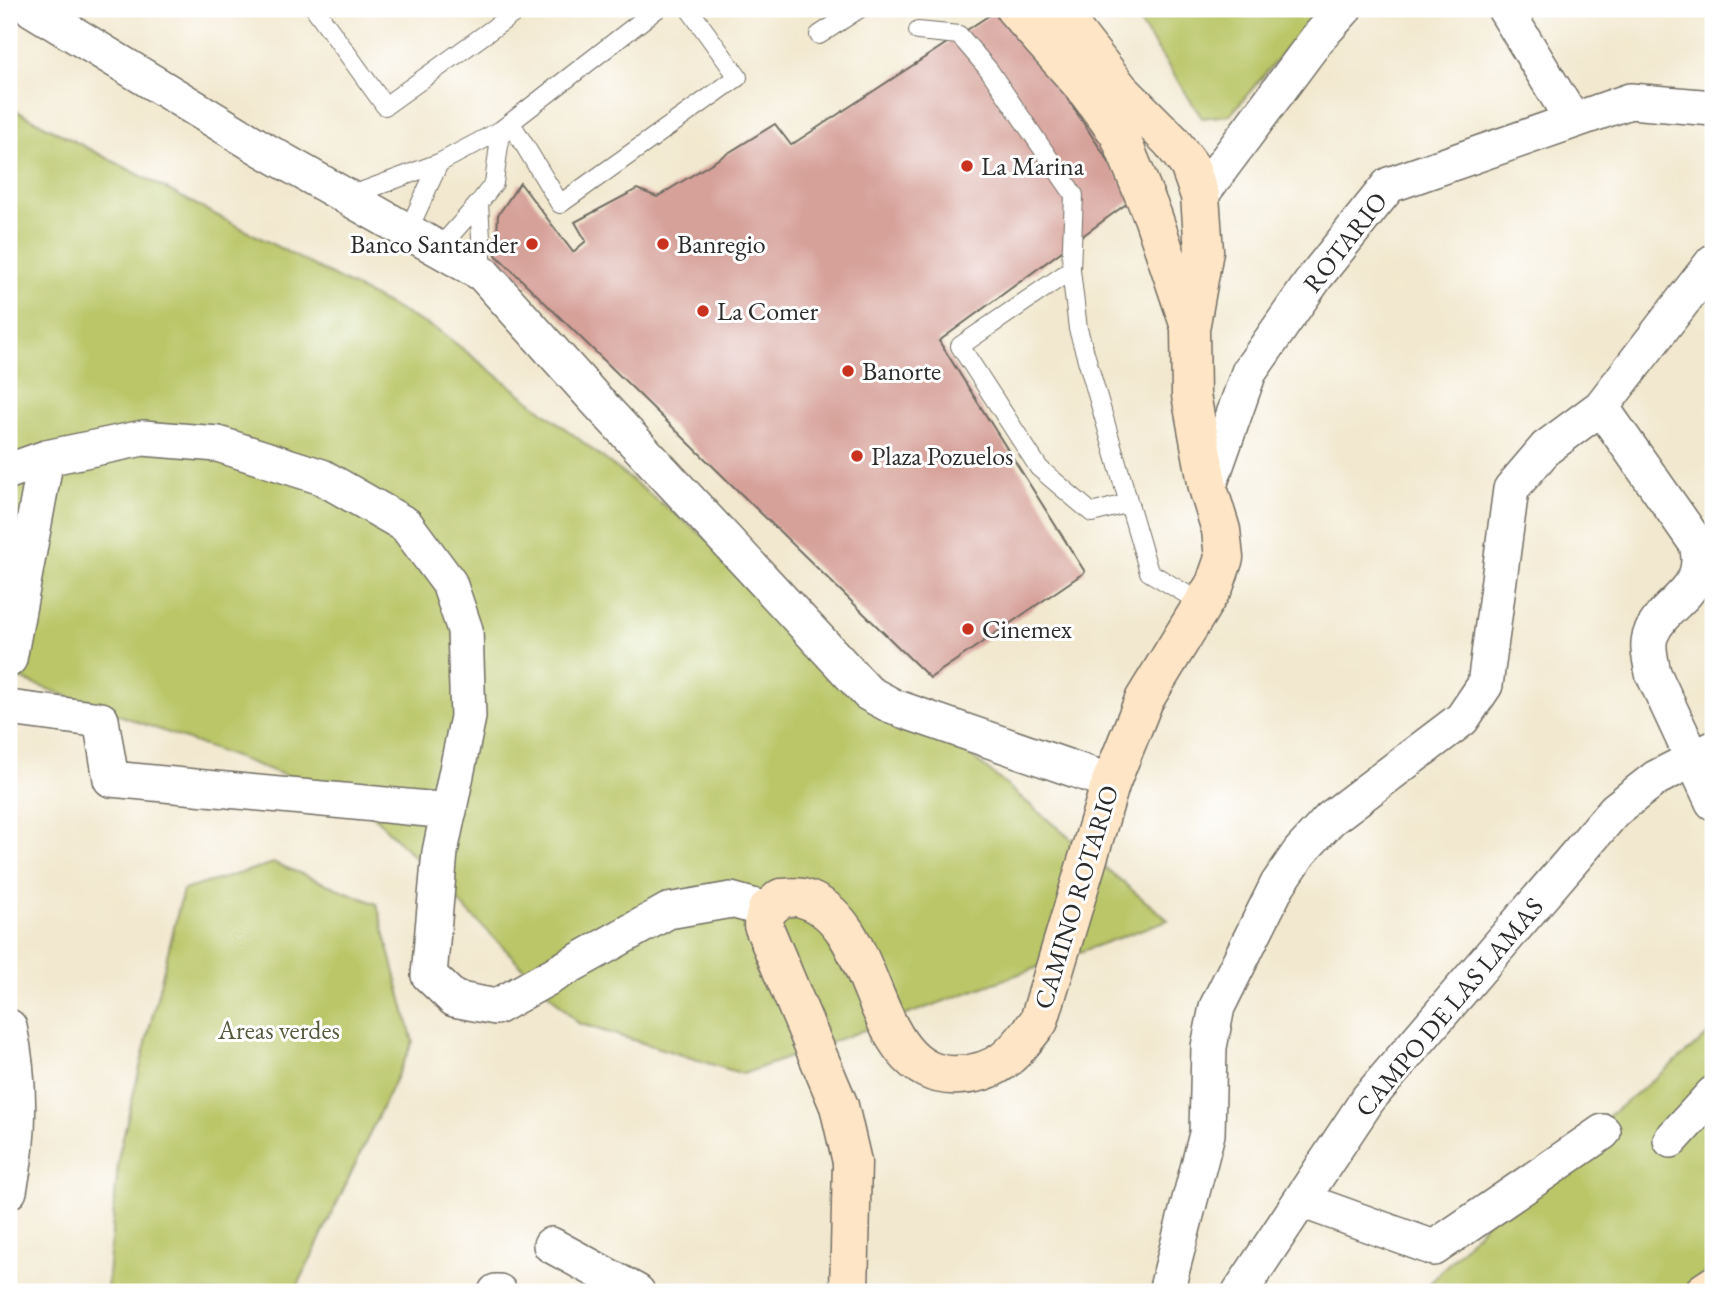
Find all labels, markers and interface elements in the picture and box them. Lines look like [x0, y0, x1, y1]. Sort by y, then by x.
place label: La Marina [981, 149, 1085, 183]
marker: La Marina [959, 158, 975, 174]
street label: ROTARIO [1295, 185, 1395, 299]
place label: Banco Santander [350, 227, 518, 261]
place label: Banregio [677, 227, 766, 261]
marker: Banco Santander [524, 236, 540, 252]
marker: Banregio [655, 236, 671, 252]
place label: La Comer [717, 294, 818, 328]
marker: La Comer [695, 303, 711, 319]
place label: Banorte [862, 354, 941, 388]
marker: Banorte [840, 363, 856, 379]
place label: Plaza Pozuelos [871, 439, 1014, 473]
marker: Plaza Pozuelos [849, 448, 865, 464]
place label: Cinemex [982, 612, 1073, 646]
marker: Cinemex [960, 621, 976, 637]
street label: CAMINO ROTARIO [1026, 781, 1126, 1013]
street label: CAMPO DE LAS LAMAS [1347, 890, 1551, 1124]
park label: Areas verdes [217, 1013, 340, 1047]

